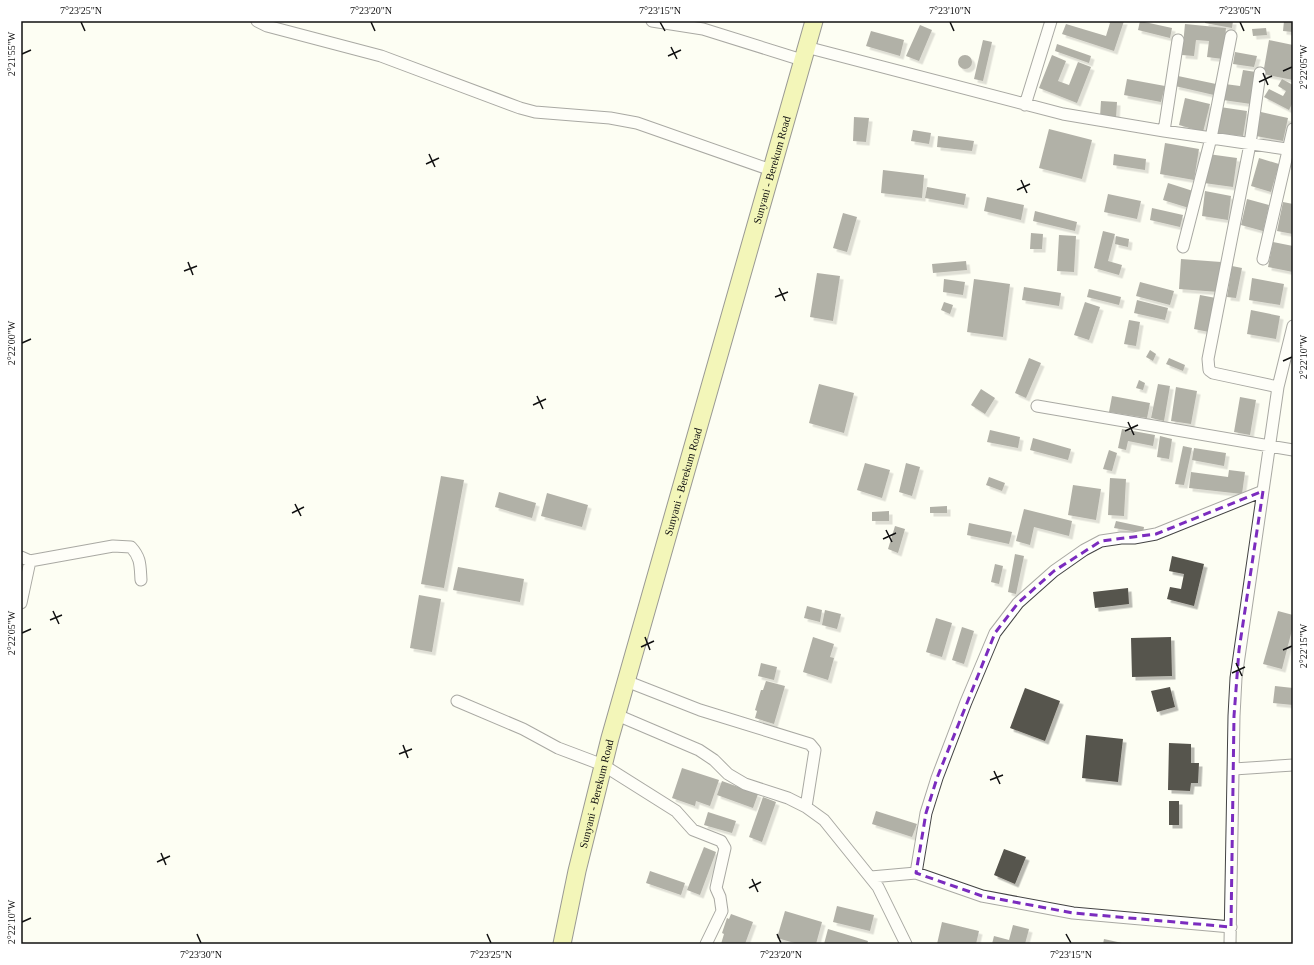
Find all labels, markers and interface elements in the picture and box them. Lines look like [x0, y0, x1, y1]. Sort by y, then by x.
text: 7°23'25"N [60, 5, 102, 16]
text: 7°23'20"N [350, 5, 392, 16]
text: 7°23'15"N [639, 5, 681, 16]
text: 7°23'10"N [929, 5, 971, 16]
text: 7°23'05"N [1219, 5, 1261, 16]
text: 2°21'55"W [6, 31, 17, 76]
text: 2°22'05"W [1298, 44, 1309, 89]
street label: Sunyani - Berekum Road [751, 114, 793, 225]
text: 2°22'00"W [6, 320, 17, 365]
text: 2°22'10"W [1298, 334, 1309, 379]
street label: Sunyani - Berekum Road [662, 426, 704, 537]
text: 2°22'05"W [6, 610, 17, 655]
text: 2°22'15"W [1298, 623, 1309, 668]
street label: Sunyani - Berekum Road [577, 738, 616, 849]
text: 2°22'10"W [6, 899, 17, 944]
text: 7°23'30"N [180, 949, 222, 960]
text: 7°23'25"N [470, 949, 512, 960]
text: 7°23'20"N [760, 949, 802, 960]
text: 7°23'15"N [1050, 949, 1092, 960]

